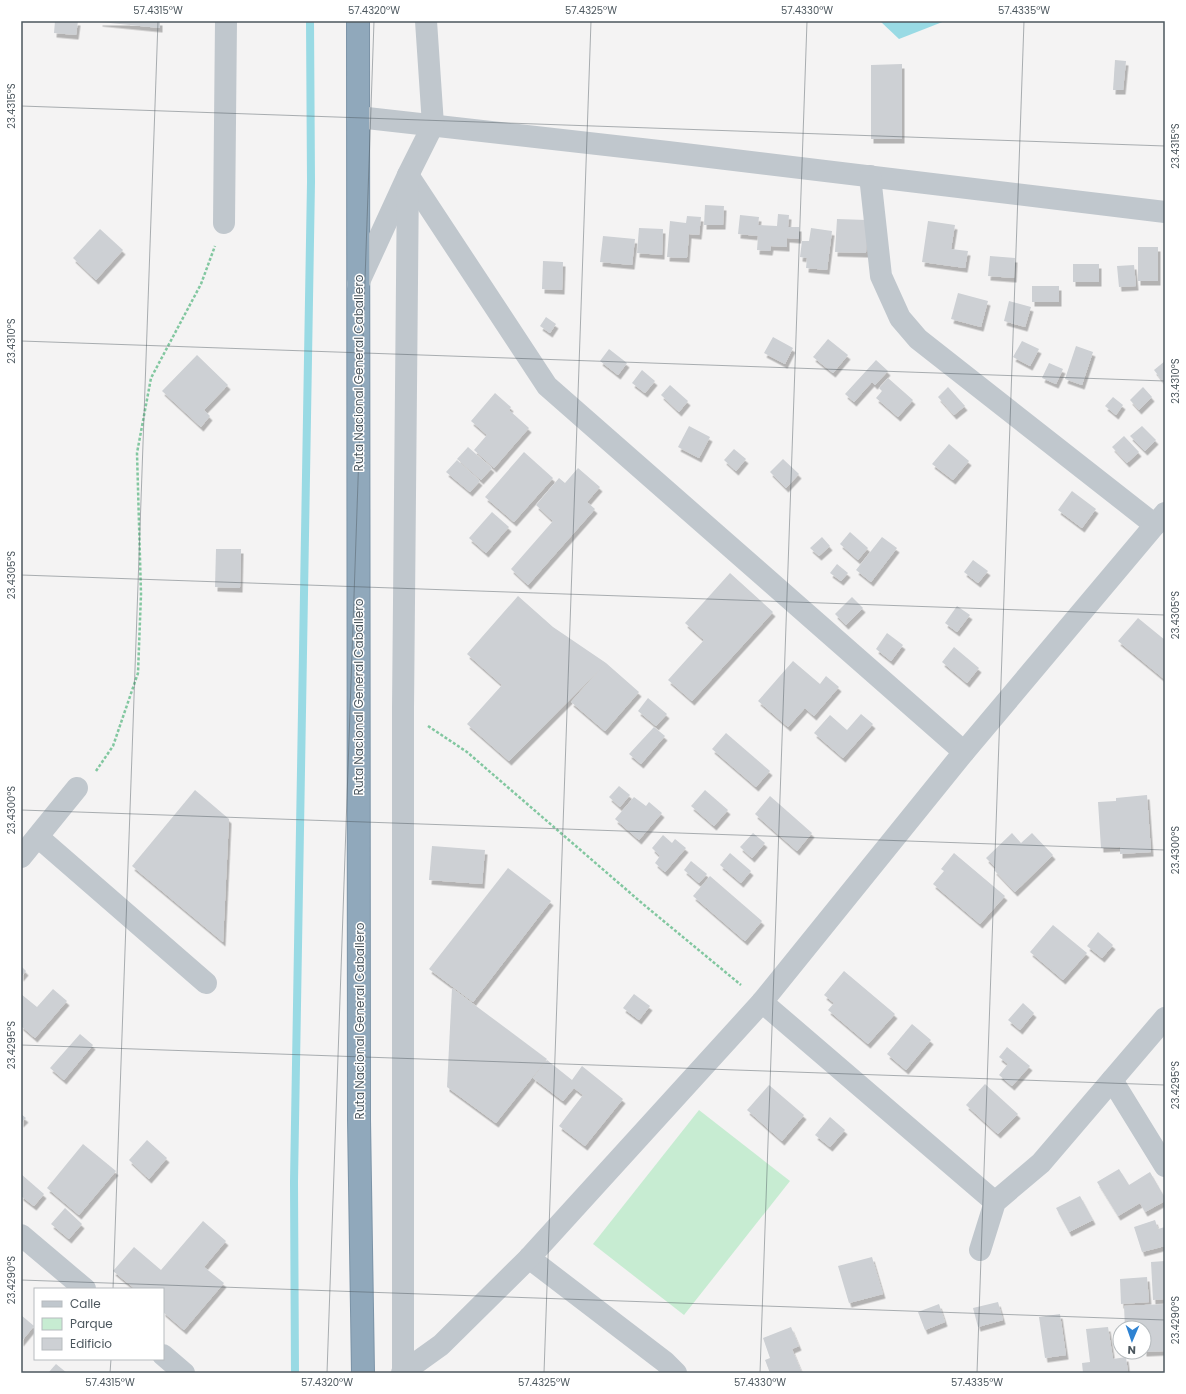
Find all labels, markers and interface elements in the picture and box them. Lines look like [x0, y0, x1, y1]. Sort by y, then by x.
text: 57.4315°W [133, 3, 183, 18]
text: 57.4320°W [348, 3, 400, 18]
text: 57.4325°W [565, 3, 617, 18]
text: 57.4330°W [781, 3, 833, 18]
text: 57.4335°W [998, 3, 1050, 18]
text: 23.4315°S [4, 83, 19, 129]
text: 23.4315°S [1168, 123, 1183, 169]
street label: Ruta Nacional General Caballero [350, 274, 367, 471]
text: 23.4310°S [4, 318, 19, 364]
text: 23.4310°S [1168, 358, 1183, 404]
text: 23.4305°S [4, 551, 19, 599]
text: 23.4305°S [1168, 591, 1183, 639]
street label: Ruta Nacional General Caballero [350, 598, 367, 795]
text: 23.4300°S [4, 786, 19, 834]
text: 23.4300°S [1168, 826, 1183, 874]
street label: Ruta Nacional General Caballero [351, 922, 368, 1119]
text: 23.4295°S [4, 1021, 19, 1069]
text: 23.4295°S [1168, 1061, 1183, 1109]
text: 23.4290°S [4, 1256, 19, 1304]
legend [34, 1288, 164, 1360]
text: Calle [70, 1295, 101, 1312]
text: 23.4290°S [1168, 1296, 1183, 1344]
text: Parque [70, 1315, 113, 1332]
north arrow [1112, 1320, 1152, 1360]
text: Edificio [70, 1335, 112, 1352]
text: N [1127, 1342, 1136, 1358]
text: 57.4315°W [85, 1375, 135, 1390]
text: 57.4320°W [301, 1375, 353, 1390]
text: 57.4325°W [518, 1375, 570, 1390]
text: 57.4330°W [734, 1375, 786, 1390]
text: 57.4335°W [951, 1375, 1003, 1390]

